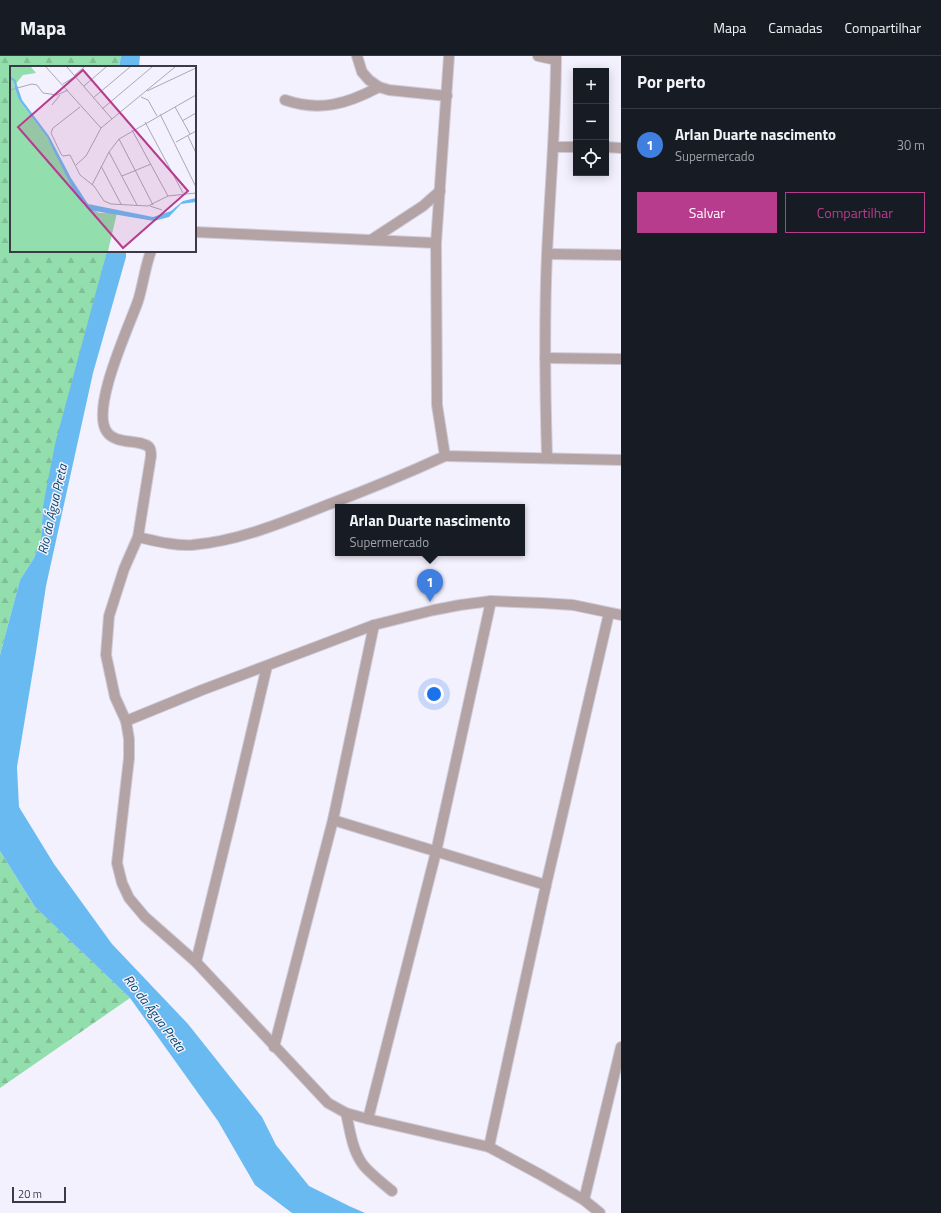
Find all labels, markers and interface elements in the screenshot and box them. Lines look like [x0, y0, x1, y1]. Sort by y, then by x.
text: Mapa [20, 13, 66, 42]
text: Mapa [713, 17, 746, 38]
text: Camadas [768, 17, 823, 38]
text: Compartilhar [845, 17, 921, 38]
inset map [10, 66, 196, 252]
map controls [573, 68, 609, 176]
button: + [573, 68, 609, 104]
text: Por perto [637, 69, 706, 95]
button: − [573, 104, 609, 140]
text: Arlan Duarte nascimento [675, 123, 836, 146]
text: 1 [646, 135, 654, 155]
text: 30 m [897, 135, 925, 155]
button: locate [573, 140, 609, 176]
text: Supermercado [675, 146, 755, 166]
button: Salvar [637, 192, 777, 233]
button: Compartilhar [785, 192, 925, 233]
water label: Rio da Água Preta [32, 461, 72, 556]
popup [335, 504, 525, 556]
text: Arlan Duarte nascimento [349, 509, 511, 532]
text: Supermercado [349, 532, 429, 552]
pin: 1 [417, 569, 443, 602]
your location [424, 684, 444, 704]
water label: Rio da Água Preta [119, 970, 192, 1057]
scale bar [12, 1185, 66, 1204]
text: 20 m [18, 1186, 42, 1202]

